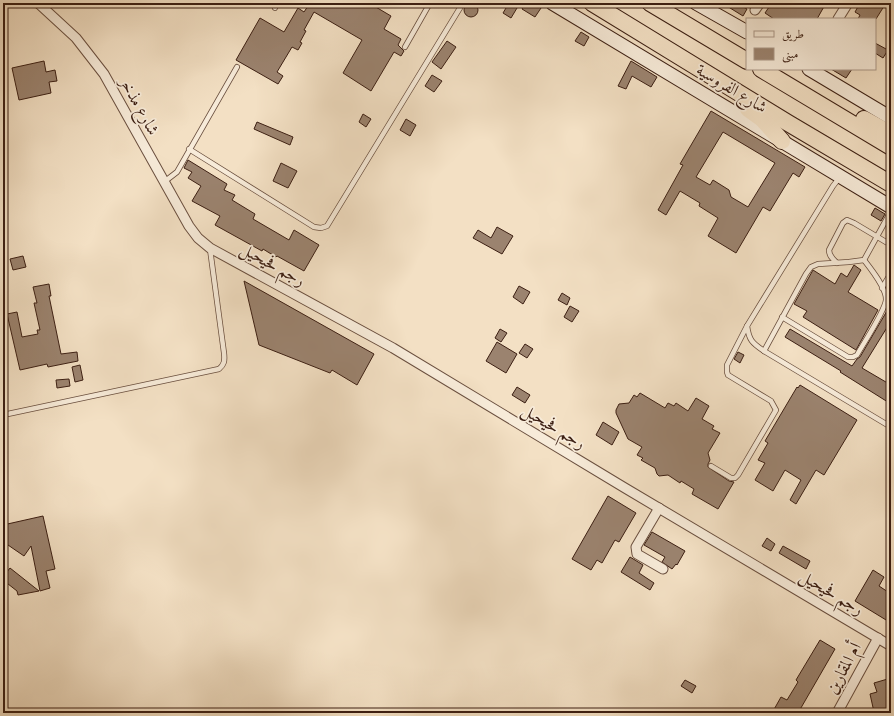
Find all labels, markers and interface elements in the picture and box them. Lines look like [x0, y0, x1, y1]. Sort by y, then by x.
legend [746, 18, 876, 70]
text: طريق [782, 27, 804, 42]
text: مبنى [782, 47, 798, 63]
street label: شارع الفروسية [691, 59, 771, 120]
street label: شارع مذخر [112, 72, 164, 140]
street label: رجم فحيحيل [234, 238, 309, 295]
street label: رجم فحيحيل [515, 399, 590, 458]
street label: رجم فحيحيل [793, 565, 868, 624]
street label: أم المقارين [819, 638, 869, 700]

